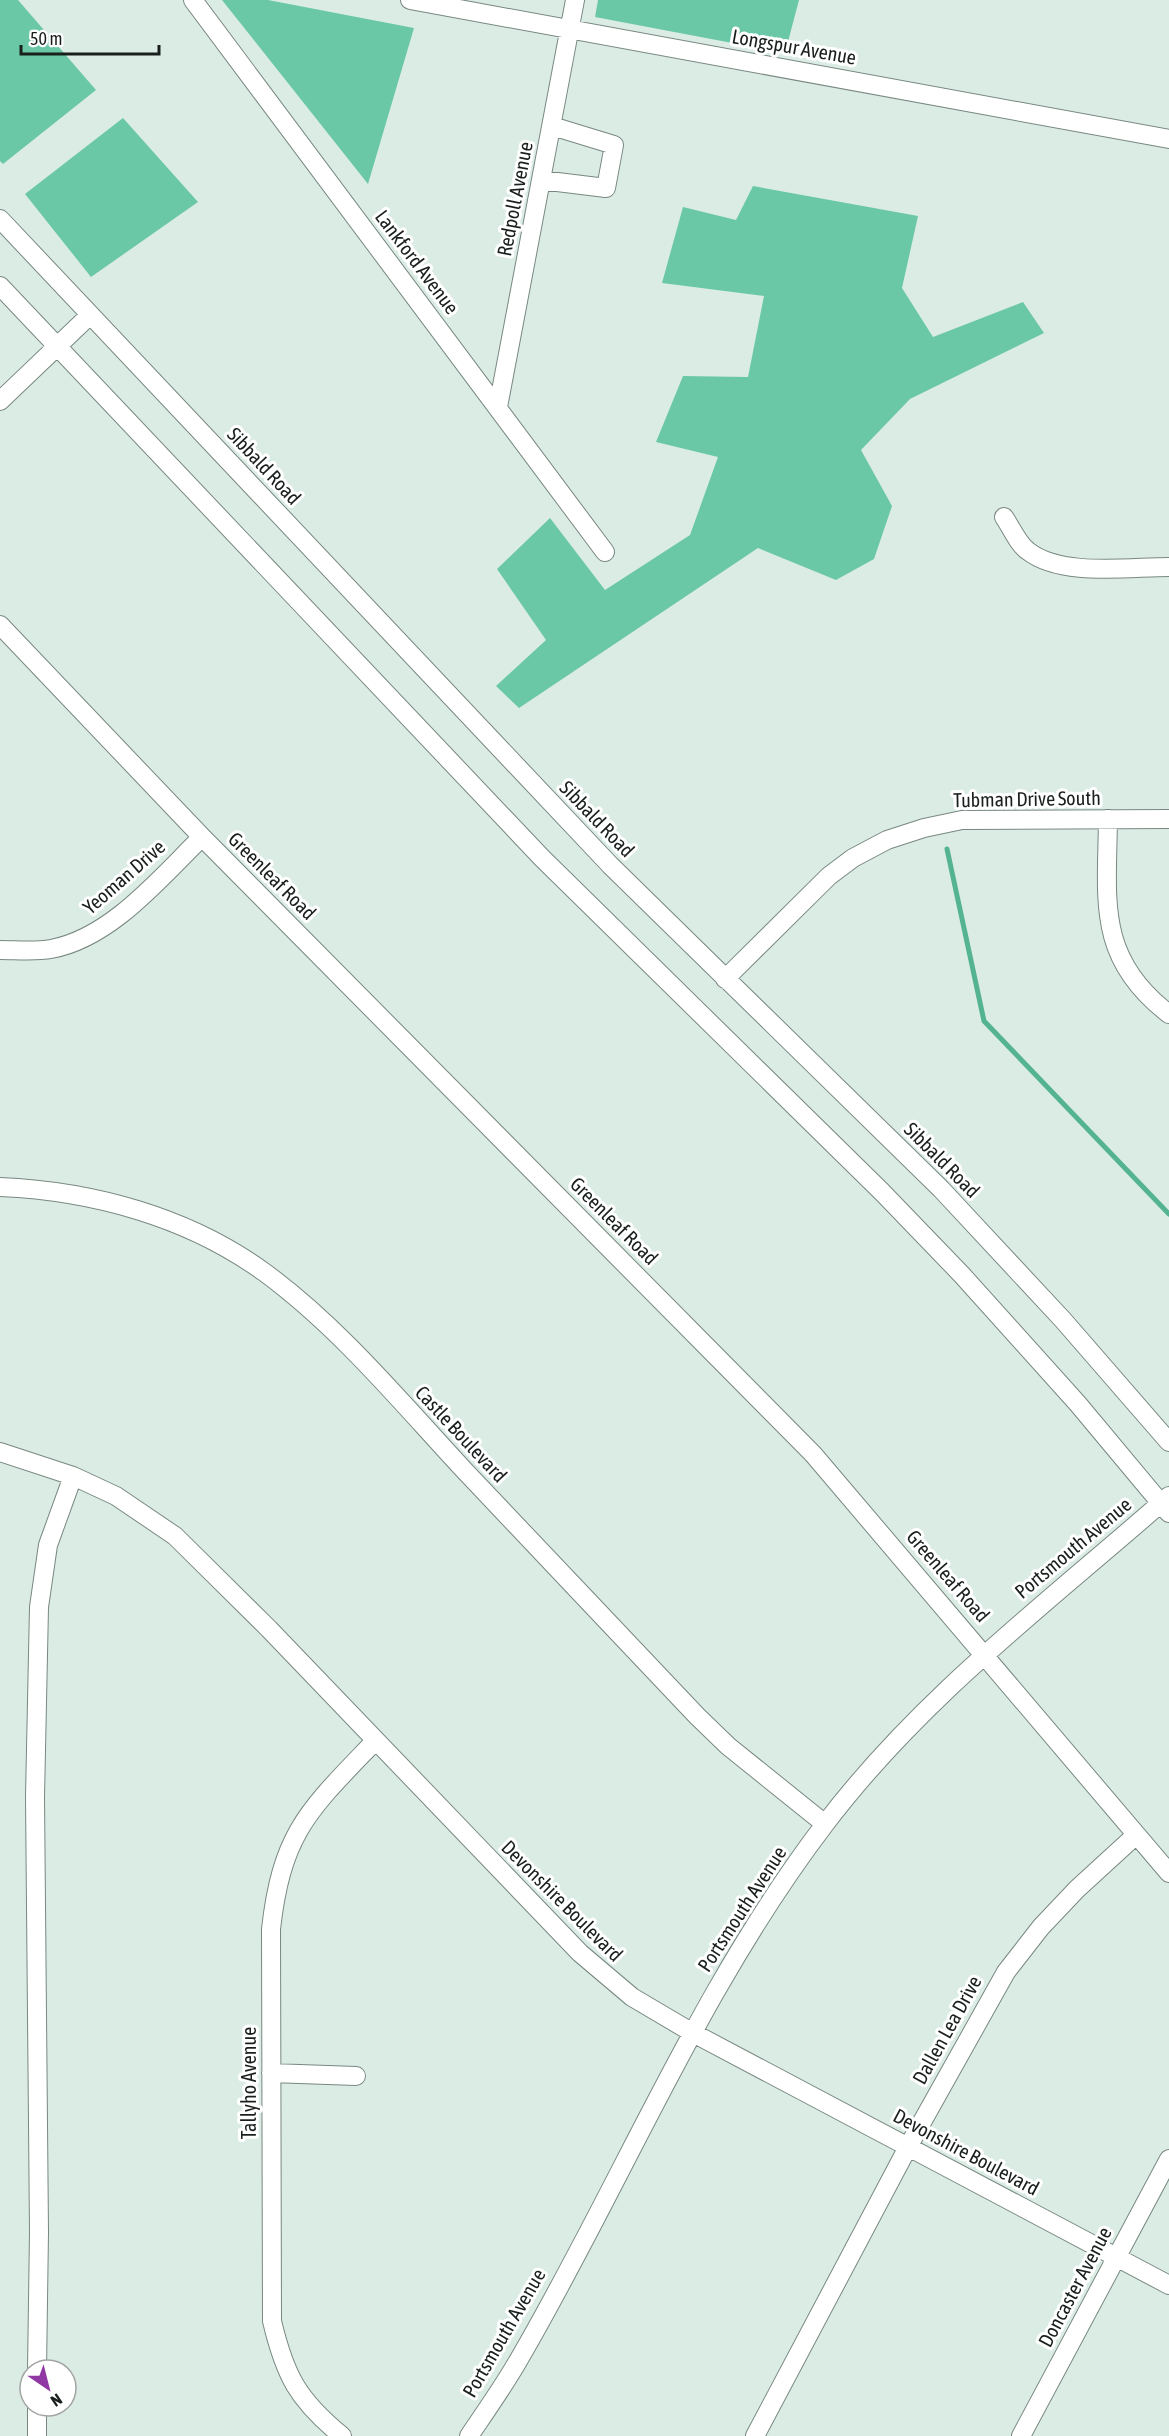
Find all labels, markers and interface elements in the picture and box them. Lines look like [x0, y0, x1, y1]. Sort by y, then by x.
scale bar [21, 18, 159, 56]
street label: Longspur Avenue [730, 24, 858, 69]
text: 50 m [30, 28, 62, 49]
street label: Redpoll Avenue [492, 140, 537, 258]
street label: Lankford Avenue [371, 205, 464, 318]
street label: Sibbald Road [223, 422, 306, 509]
street label: Sibbald Road [555, 776, 639, 861]
street label: Tubman Drive South [953, 786, 1101, 811]
street label: Greenleaf Road [224, 827, 321, 924]
street label: Yeoman Drive [78, 835, 169, 918]
street label: Sibbald Road [900, 1117, 985, 1202]
street label: Greenleaf Road [566, 1172, 663, 1269]
street label: Castle Boulevard [411, 1381, 512, 1487]
street label: Portsmouth Avenue [1010, 1492, 1135, 1603]
street label: Greenleaf Road [902, 1525, 995, 1626]
street label: Devonshire Boulevard [497, 1835, 628, 1966]
street label: Portsmouth Avenue [693, 1842, 791, 1976]
street label: Dallen Lea Drive [907, 1972, 986, 2088]
street label: Tallyho Avenue [237, 2027, 260, 2139]
street label: Devonshire Boulevard [890, 2103, 1043, 2200]
street label: Doncaster Avenue [1033, 2223, 1116, 2351]
street label: Portsmouth Avenue [457, 2264, 550, 2401]
north arrow [18, 2358, 78, 2418]
text: N [48, 2390, 66, 2410]

